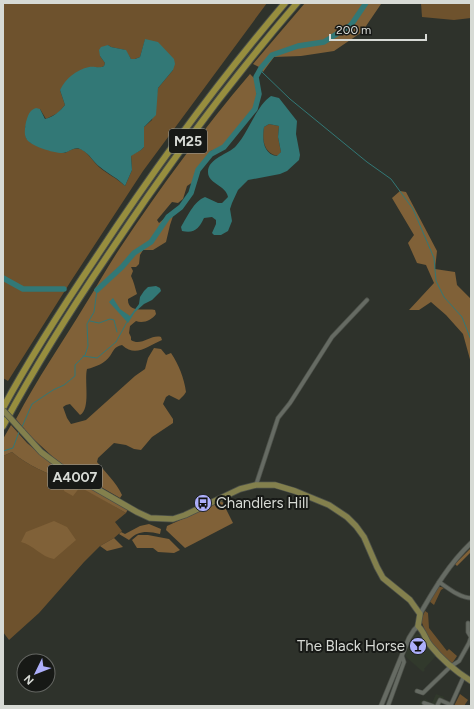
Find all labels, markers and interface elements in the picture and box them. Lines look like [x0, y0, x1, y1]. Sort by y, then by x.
scale bar [330, 16, 426, 42]
text: 200 m [336, 23, 371, 37]
road number: M25 [169, 129, 207, 153]
road number: A4007 [48, 465, 102, 489]
bus stop icon: Chandlers Hill [193, 493, 213, 513]
place label: Chandlers Hill [216, 494, 309, 512]
bar icon: The Black Horse [408, 636, 428, 656]
place label: The Black Horse [297, 637, 405, 655]
north arrow [16, 653, 56, 693]
text: N [21, 672, 37, 687]

